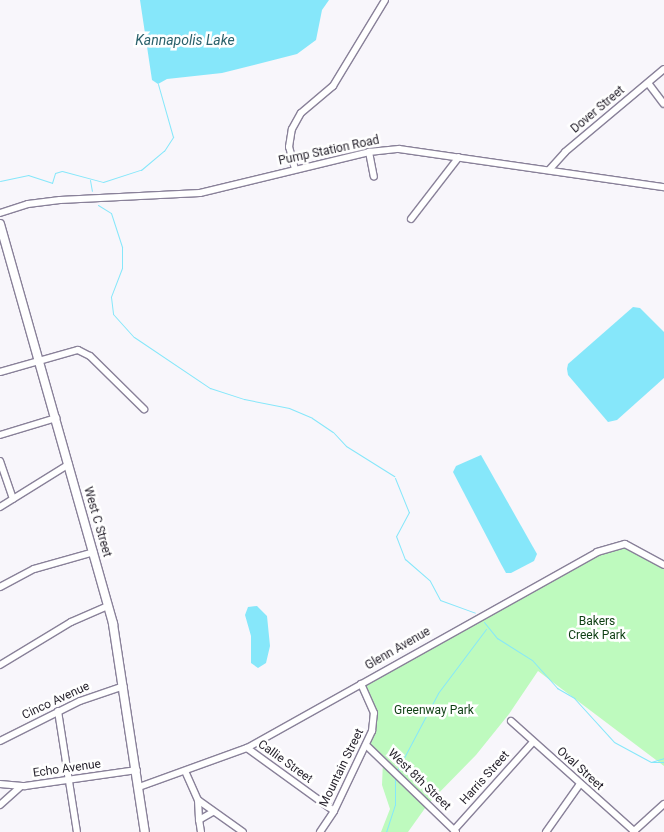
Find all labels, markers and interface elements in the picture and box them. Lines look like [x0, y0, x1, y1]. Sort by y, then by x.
water label: Kannapolis Lake [135, 32, 235, 48]
street label: Dover Street [568, 83, 628, 137]
street label: Pump Station Road [277, 133, 381, 169]
street label: West C Street [80, 485, 114, 559]
park label: Bakers Creek Park [568, 615, 626, 643]
street label: Glenn Avenue [363, 625, 433, 673]
street label: Cinco Avenue [20, 679, 92, 723]
park label: Greenway Park [394, 704, 474, 718]
street label: Mountain Street [317, 727, 367, 809]
street label: Callie Street [255, 737, 315, 787]
street label: Oval Street [554, 744, 606, 794]
street label: West 8th Street [385, 746, 453, 814]
street label: Harris Street [457, 748, 513, 808]
street label: Echo Avenue [32, 757, 102, 781]

